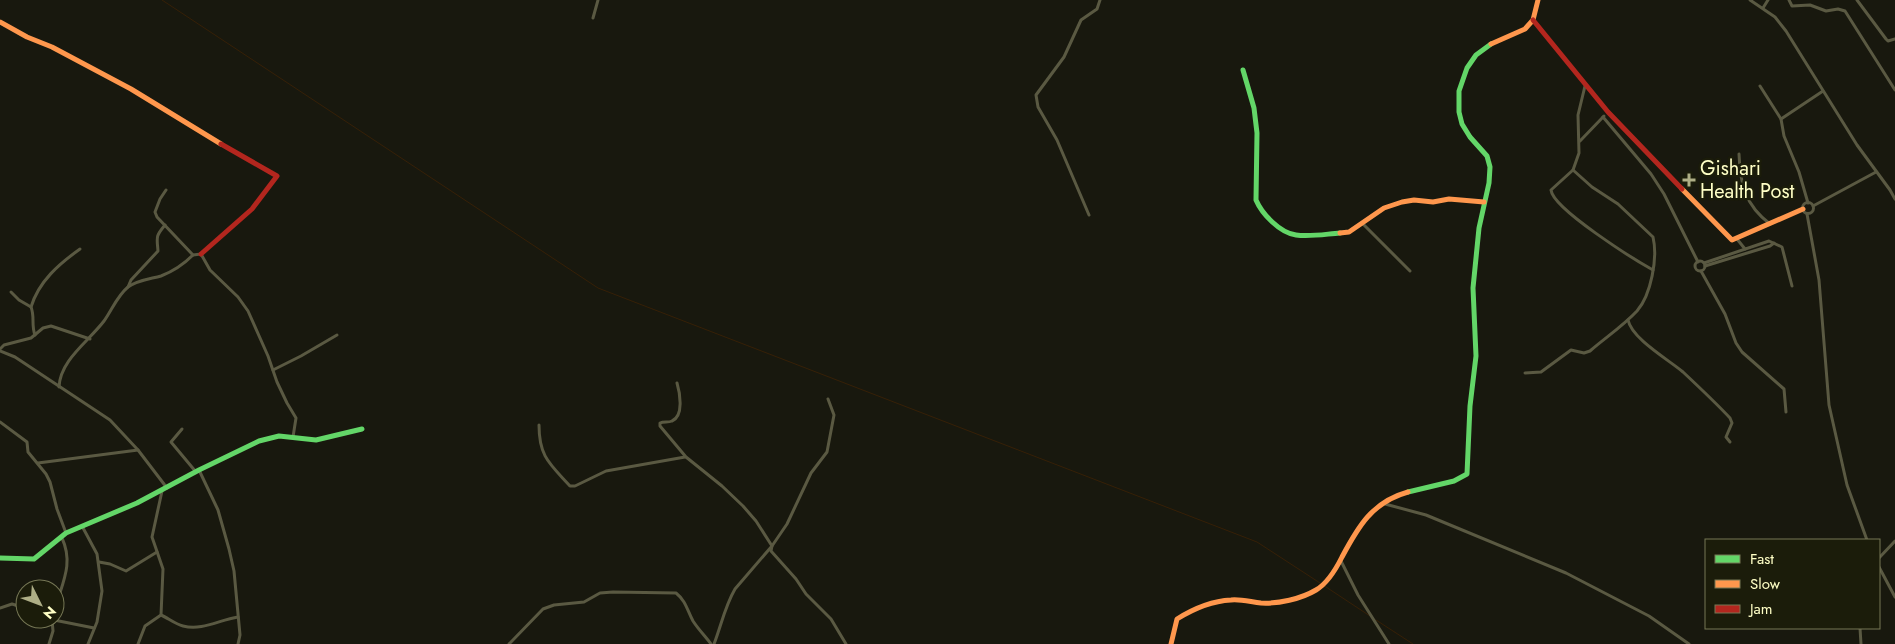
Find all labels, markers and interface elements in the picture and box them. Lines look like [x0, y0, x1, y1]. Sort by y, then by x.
place label: Gishari Health Post [1700, 154, 1794, 206]
marker: Gishari Health Post [1682, 173, 1696, 187]
legend [1705, 539, 1880, 629]
text: Fast [1750, 548, 1774, 570]
text: Slow [1750, 573, 1781, 595]
north arrow [15, 579, 65, 629]
text: Jam [1748, 598, 1773, 620]
text: N [39, 602, 61, 624]

